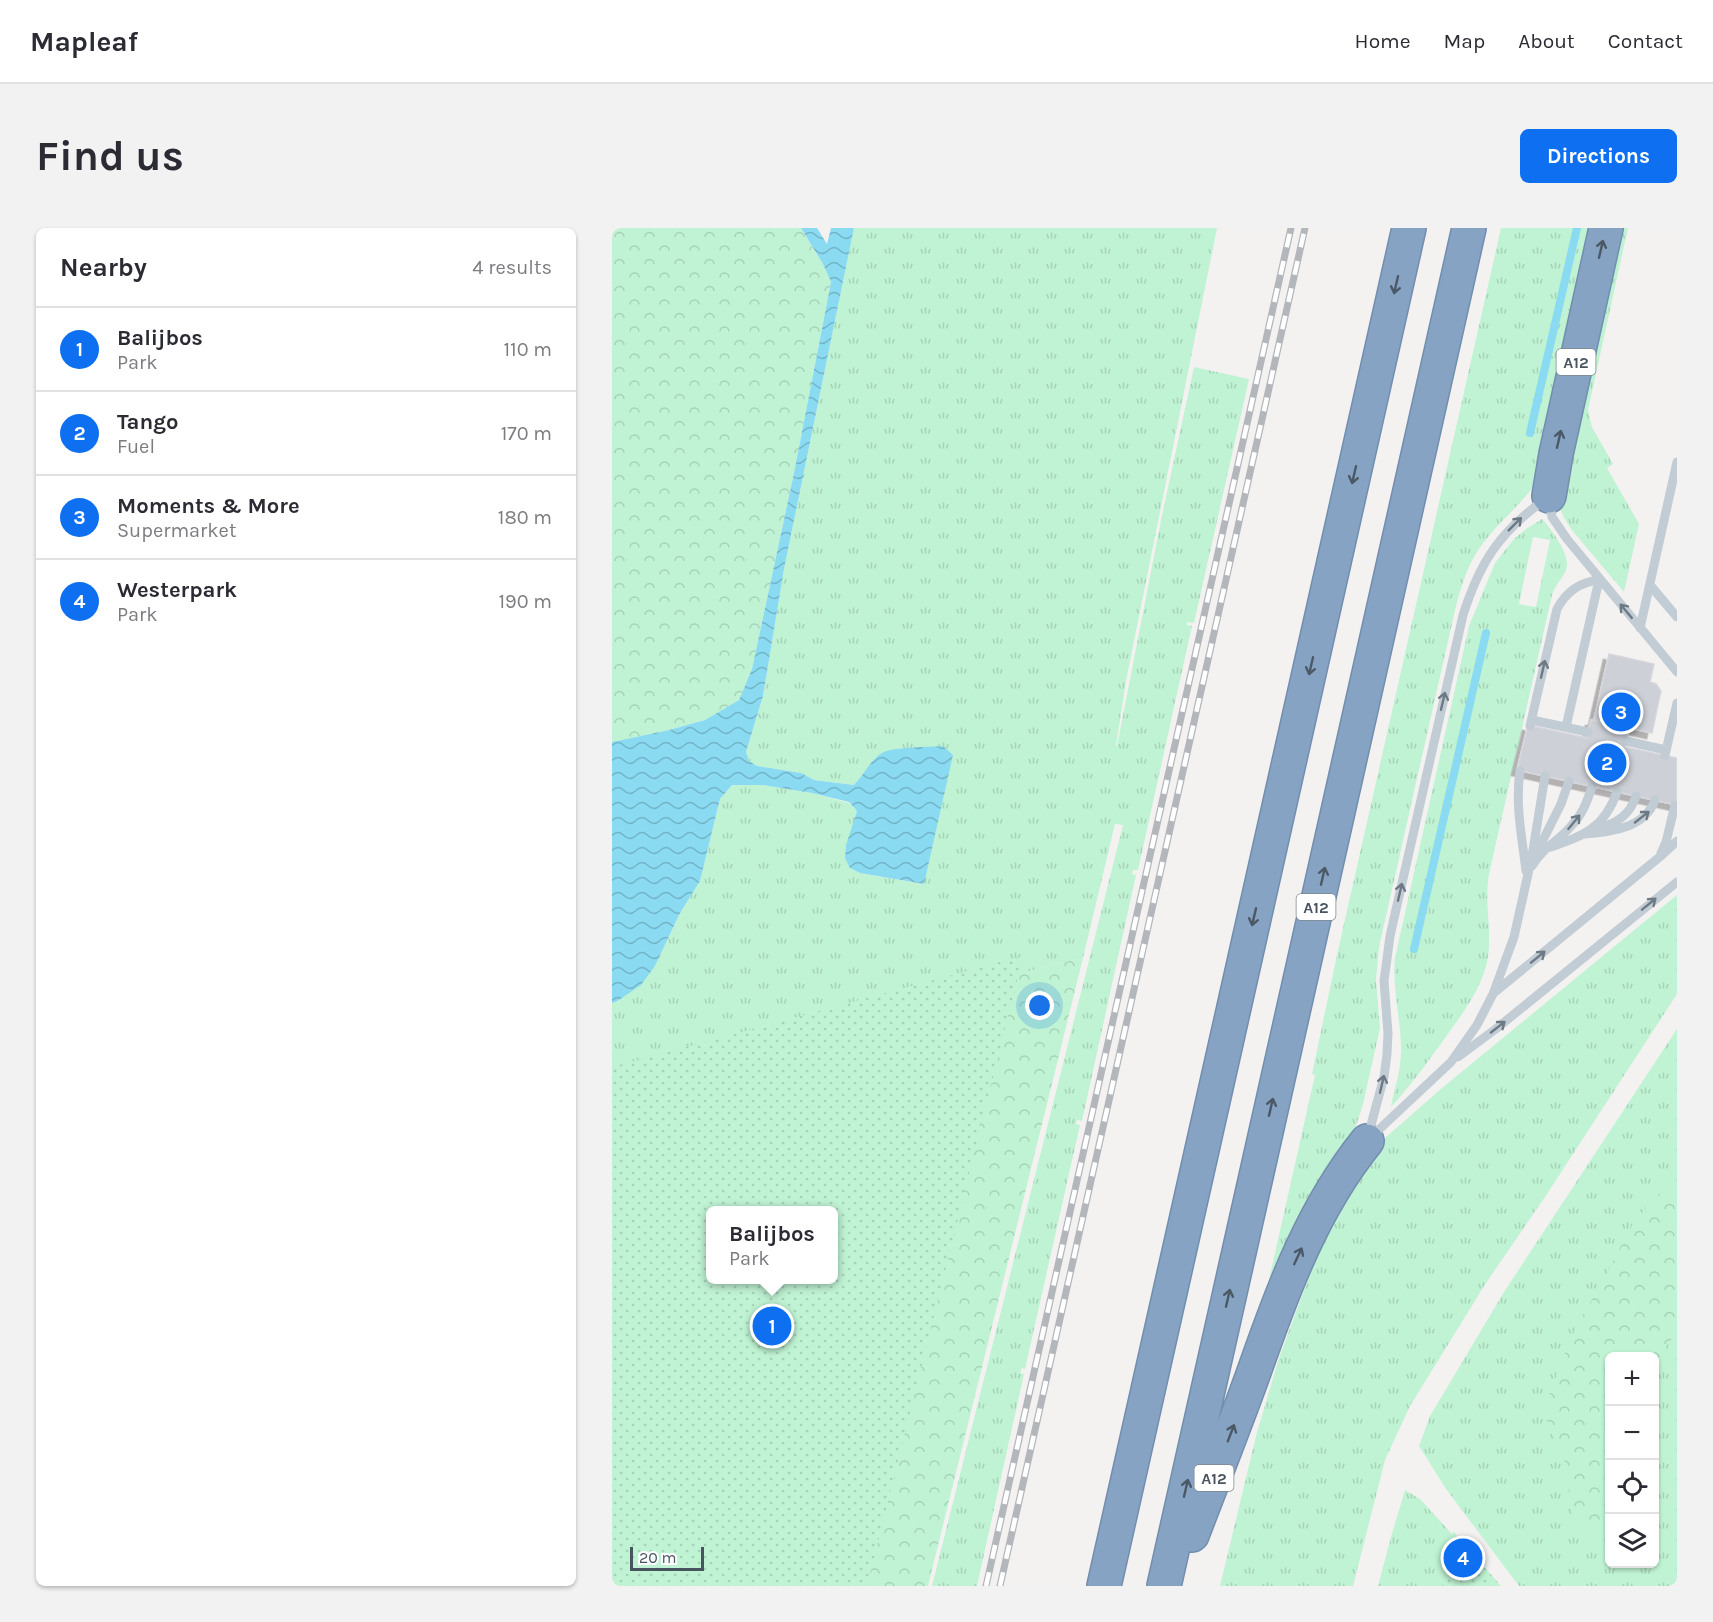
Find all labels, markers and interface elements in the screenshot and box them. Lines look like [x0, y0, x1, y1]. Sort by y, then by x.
text: Mapleaf [30, 25, 138, 58]
text: Home [1355, 29, 1411, 53]
text: Map [1444, 29, 1485, 53]
text: About [1518, 29, 1575, 53]
text: Contact [1608, 29, 1683, 53]
button: Directions [1520, 129, 1677, 183]
text: Find us [36, 131, 184, 181]
one-way arrow [1596, 239, 1608, 258]
text: Nearby [60, 252, 147, 283]
text: 4 results [472, 256, 552, 279]
one-way arrow [1390, 275, 1402, 294]
text: Balijbos [117, 325, 203, 351]
text: 1 [76, 338, 83, 361]
text: 110 m [503, 338, 552, 361]
road number: A12 [1556, 349, 1596, 375]
text: Park [117, 351, 158, 374]
text: Tango [117, 409, 178, 435]
text: 2 [73, 422, 86, 445]
text: 170 m [501, 422, 552, 445]
one-way arrow [1554, 430, 1565, 449]
text: Fuel [117, 435, 155, 458]
one-way arrow [1347, 466, 1359, 485]
text: Moments & More [117, 493, 300, 519]
text: 3 [73, 506, 86, 529]
text: 180 m [498, 506, 552, 529]
one-way arrow [1508, 517, 1523, 532]
text: Supermarket [117, 519, 236, 542]
text: Westerpark [117, 577, 237, 603]
text: 4 [74, 590, 85, 613]
text: 190 m [498, 590, 552, 613]
text: Park [117, 603, 158, 626]
one-way arrow [1619, 603, 1632, 619]
one-way arrow [1304, 656, 1316, 675]
one-way arrow [1538, 660, 1549, 679]
pin: 3 [1602, 690, 1640, 734]
one-way arrow [1438, 692, 1450, 711]
pin: 2 [1588, 740, 1626, 786]
one-way arrow [1634, 810, 1650, 823]
one-way arrow [1568, 814, 1581, 830]
one-way arrow [1318, 867, 1329, 886]
one-way arrow [1395, 882, 1407, 901]
road number: A12 [1296, 894, 1336, 920]
one-way arrow [1641, 898, 1657, 911]
one-way arrow [1248, 908, 1260, 927]
one-way arrow [1530, 950, 1546, 963]
your location [1025, 991, 1054, 1020]
one-way arrow [1490, 1020, 1506, 1033]
one-way arrow [1377, 1075, 1388, 1095]
one-way arrow [1266, 1098, 1277, 1118]
popup [706, 1206, 838, 1284]
text: Balijbos [729, 1221, 815, 1247]
text: Park [729, 1247, 770, 1270]
one-way arrow [1293, 1248, 1305, 1266]
one-way arrow [1223, 1288, 1235, 1307]
pin: 1 [752, 1304, 792, 1348]
map controls [1605, 1352, 1659, 1568]
button: + [1605, 1352, 1659, 1406]
button: − [1605, 1406, 1659, 1460]
one-way arrow [1226, 1424, 1237, 1443]
button: locate [1605, 1460, 1659, 1514]
road number: A12 [1194, 1465, 1234, 1491]
one-way arrow [1180, 1479, 1192, 1498]
button: layers [1605, 1514, 1659, 1568]
pin: 4 [1444, 1536, 1482, 1580]
scale bar [630, 1544, 704, 1572]
text: 20 m [639, 1548, 677, 1567]

